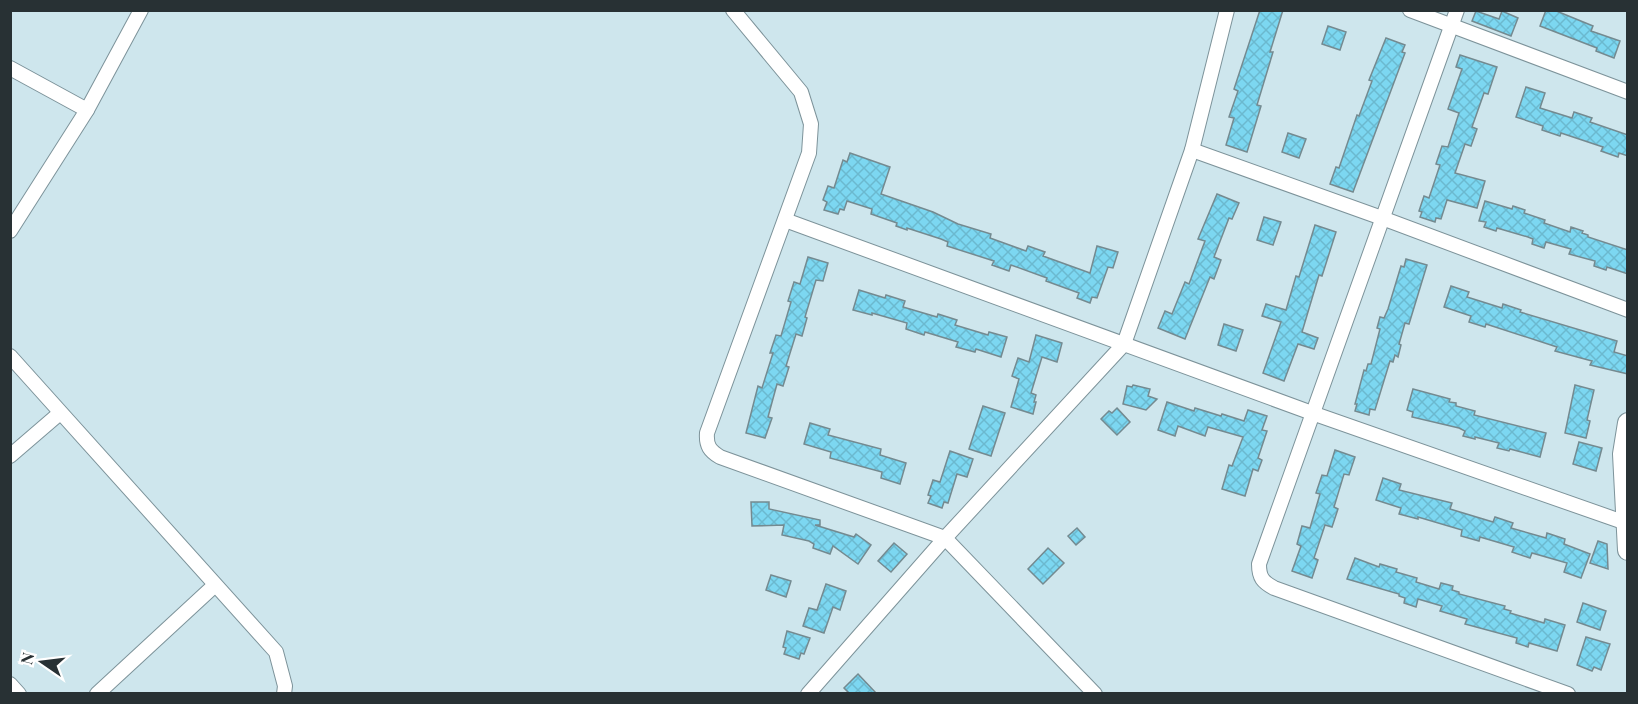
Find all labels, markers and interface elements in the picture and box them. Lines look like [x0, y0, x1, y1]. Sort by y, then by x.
north arrow [12, 632, 72, 692]
text: N [15, 650, 39, 666]

